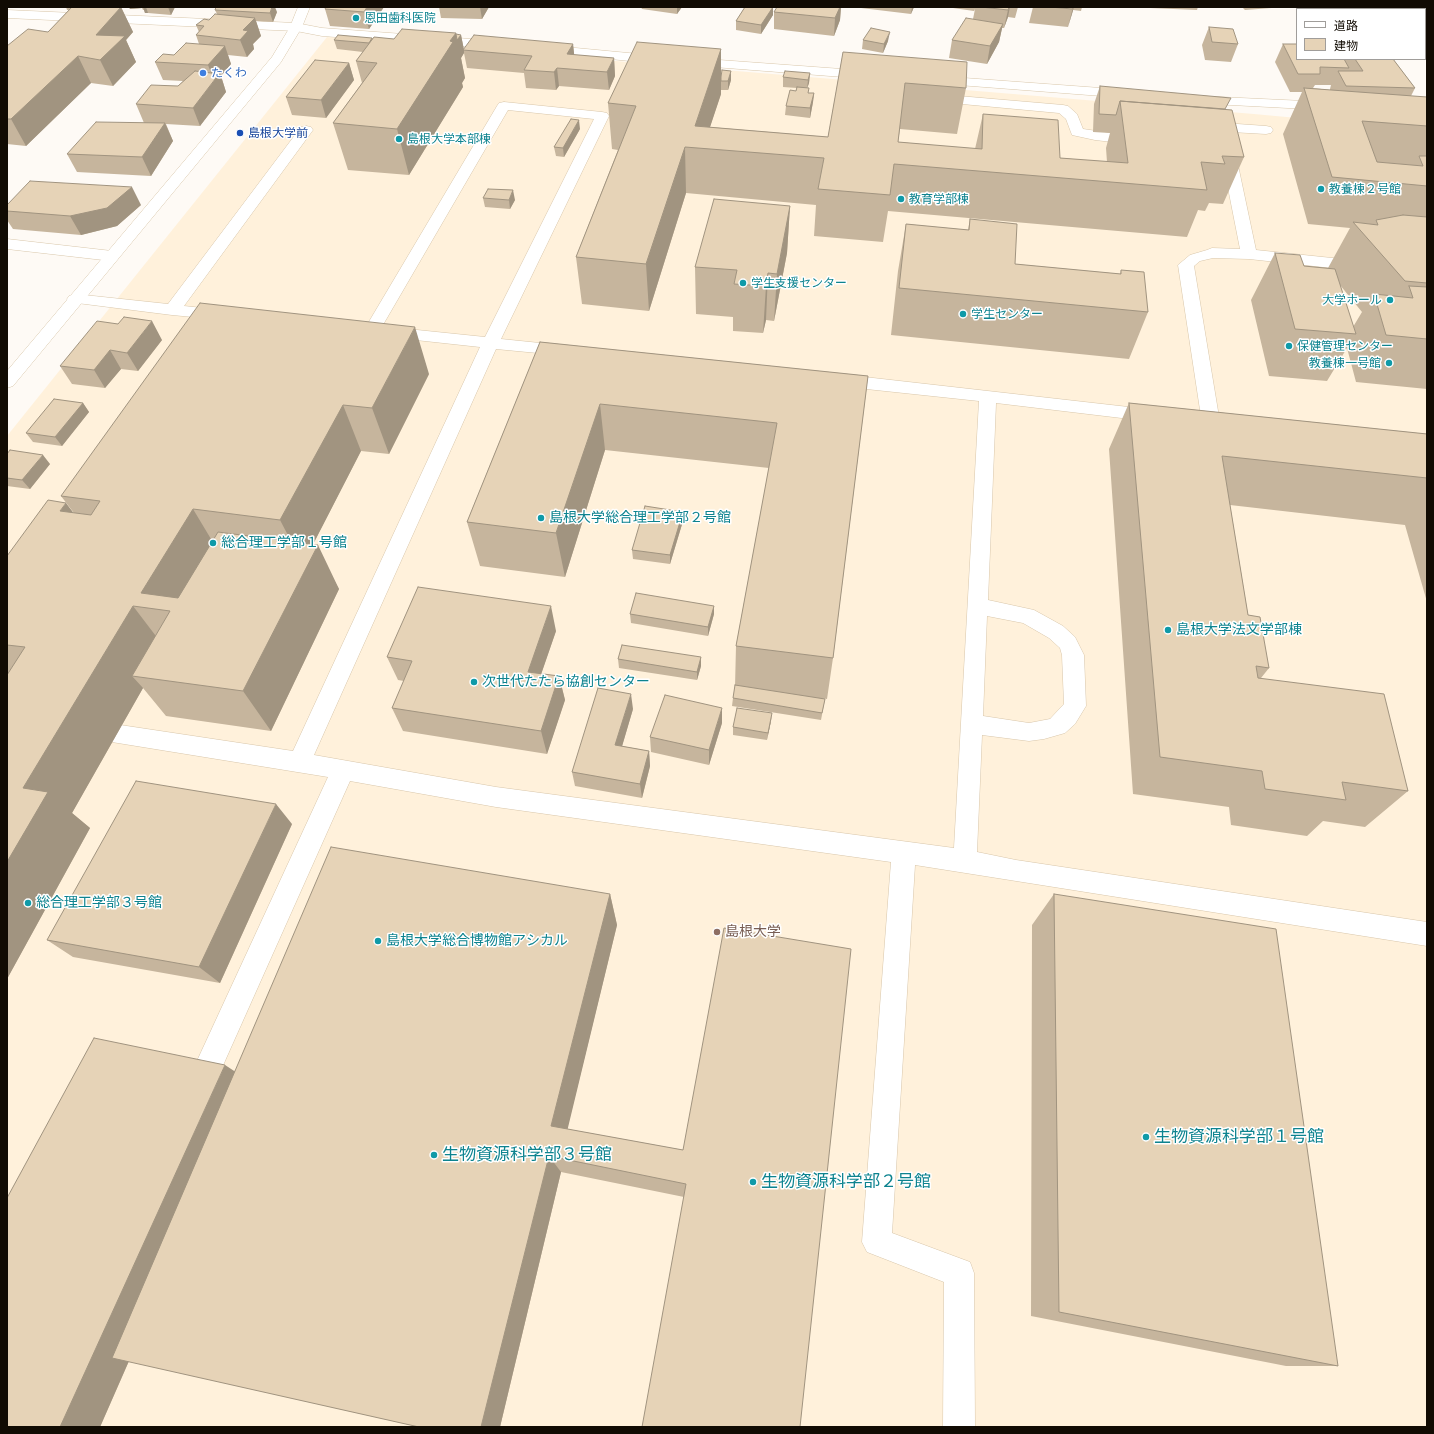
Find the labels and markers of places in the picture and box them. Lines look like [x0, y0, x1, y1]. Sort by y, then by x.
place label: 恩田歯科医院 [364, 11, 436, 25]
marker: 恩田歯科医院 [351, 13, 361, 23]
place label: たくわ [211, 66, 247, 80]
marker: たくわ [198, 68, 208, 78]
place label: 島根大学前 [248, 126, 308, 140]
marker: 島根大学前 [235, 128, 245, 138]
place label: 島根大学本部棟 [407, 132, 491, 146]
marker: 島根大学本部棟 [394, 134, 404, 144]
place label: 教養棟２号館 [1329, 182, 1401, 196]
marker: 教養棟２号館 [1316, 184, 1326, 194]
place label: 教育学部棟 [909, 192, 969, 206]
marker: 教育学部棟 [896, 194, 906, 204]
place label: 学生支援センター [751, 276, 847, 290]
marker: 学生支援センター [738, 278, 748, 288]
place label: 大学ホール [1322, 293, 1382, 307]
marker: 大学ホール [1385, 295, 1395, 305]
place label: 学生センター [971, 307, 1043, 321]
marker: 学生センター [958, 309, 968, 319]
place label: 保健管理センター [1297, 339, 1393, 353]
marker: 保健管理センター [1284, 341, 1294, 351]
place label: 教養棟一号館 [1309, 356, 1381, 370]
marker: 教養棟一号館 [1384, 358, 1394, 368]
place label: 島根大学総合理工学部２号館 [549, 510, 731, 526]
marker: 島根大学総合理工学部２号館 [536, 513, 546, 523]
place label: 総合理工学部１号館 [221, 535, 347, 551]
marker: 総合理工学部１号館 [208, 538, 218, 548]
place label: 島根大学法文学部棟 [1176, 622, 1302, 638]
marker: 島根大学法文学部棟 [1163, 625, 1173, 635]
place label: 次世代たたら協創センター [482, 674, 650, 690]
marker: 次世代たたら協創センター [469, 677, 479, 687]
place label: 総合理工学部３号館 [36, 895, 162, 911]
marker: 総合理工学部３号館 [23, 898, 33, 908]
place label: 島根大学 [725, 924, 781, 940]
marker: 島根大学 [712, 927, 722, 937]
place label: 島根大学総合博物館アシカル [386, 933, 568, 949]
marker: 島根大学総合博物館アシカル [373, 936, 383, 946]
place label: 生物資源科学部１号館 [1154, 1127, 1324, 1147]
marker: 生物資源科学部１号館 [1141, 1132, 1151, 1142]
place label: 生物資源科学部３号館 [442, 1145, 612, 1165]
marker: 生物資源科学部３号館 [429, 1150, 439, 1160]
place label: 生物資源科学部２号館 [761, 1172, 931, 1192]
marker: 生物資源科学部２号館 [748, 1177, 758, 1187]

